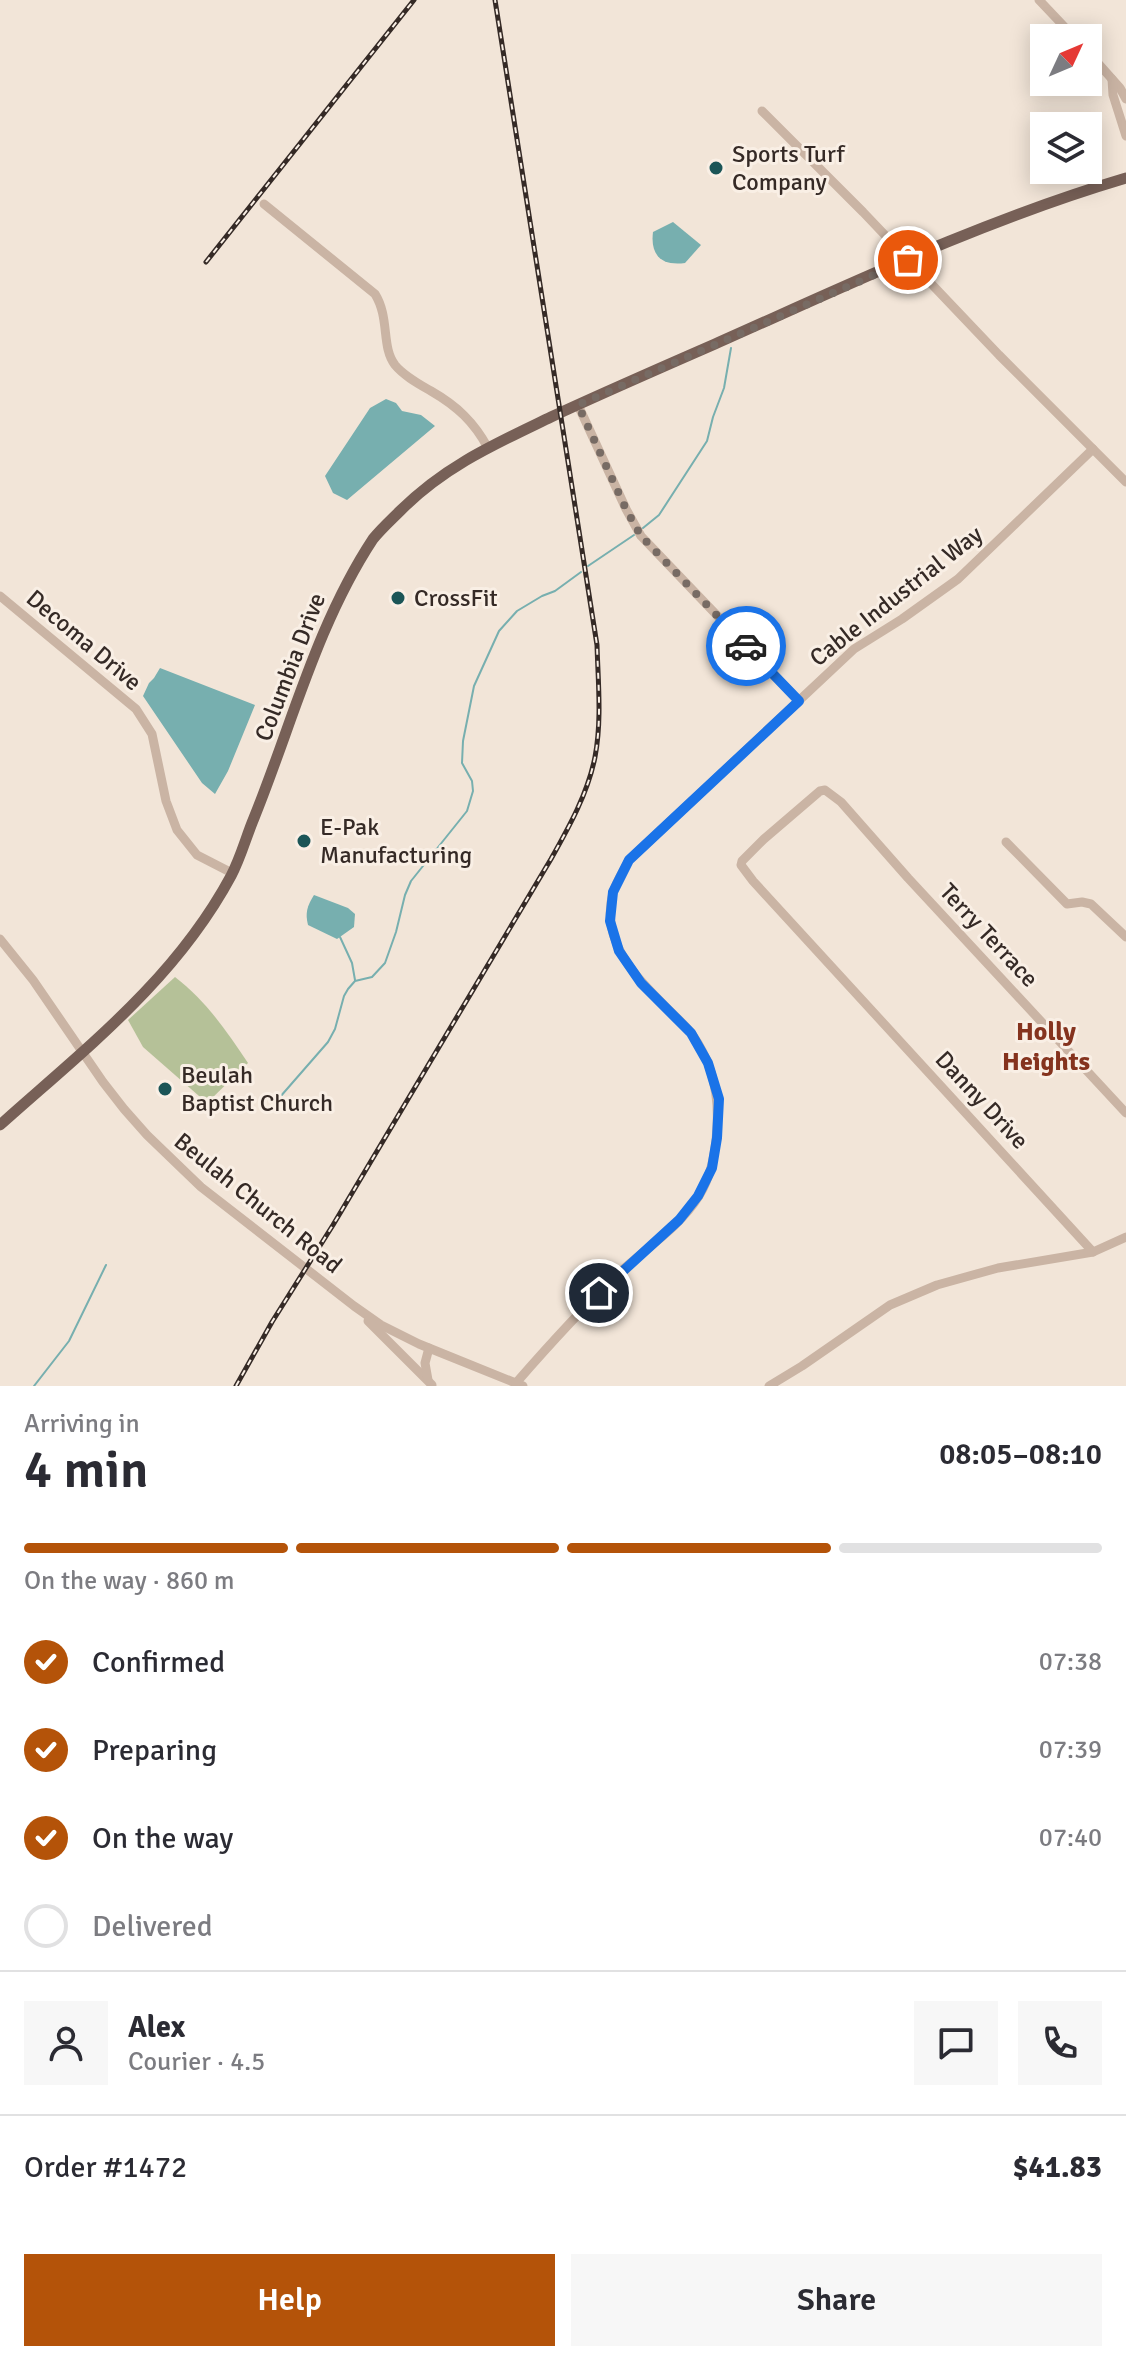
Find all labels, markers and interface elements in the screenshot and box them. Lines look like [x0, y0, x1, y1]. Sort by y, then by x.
north arrow [1030, 24, 1102, 96]
map controls [1030, 24, 1102, 184]
button: layers [1030, 112, 1102, 184]
place label: Sports Turf Company [732, 139, 846, 197]
marker: Sports Turf Company [707, 159, 725, 177]
pin [874, 226, 942, 294]
icon: bag [886, 238, 930, 282]
street label: Cable Industrial Way [804, 519, 988, 673]
street label: Decoma Drive [20, 583, 148, 697]
place label: CrossFit [414, 583, 498, 613]
street label: Columbia Drive [248, 589, 332, 745]
marker: CrossFit [389, 589, 407, 607]
courier [706, 606, 786, 686]
icon: car [724, 624, 768, 668]
place label: E-Pak Manufacturing [320, 812, 472, 870]
marker: E-Pak Manufacturing [295, 832, 313, 850]
street label: Terry Terrace [933, 877, 1045, 993]
district label: Holly Heights [1002, 1016, 1090, 1078]
street label: Danny Drive [929, 1045, 1035, 1155]
place label: Beulah Baptist Church [181, 1060, 333, 1118]
marker: Beulah Baptist Church [156, 1080, 174, 1098]
street label: Beulah Church Road [168, 1126, 348, 1280]
pin [565, 1259, 633, 1327]
icon: home [577, 1271, 621, 1315]
text: Arriving in [24, 1408, 140, 1440]
text: 08:05–08:10 [939, 1436, 1102, 1473]
text: 4 min [24, 1438, 149, 1502]
text: On the way · 860 m [24, 1565, 234, 1597]
icon: check [24, 1640, 68, 1684]
text: Confirmed [92, 1644, 225, 1681]
text: 07:38 [1039, 1646, 1102, 1678]
icon: check [24, 1728, 68, 1772]
text: Preparing [92, 1732, 217, 1769]
text: 07:39 [1039, 1734, 1102, 1766]
icon: check [24, 1816, 68, 1860]
text: On the way [92, 1820, 233, 1857]
text: 07:40 [1039, 1822, 1102, 1854]
text: Delivered [92, 1908, 213, 1945]
button: person [24, 2001, 108, 2085]
button: chat [914, 2001, 998, 2085]
button: phone [1018, 2001, 1102, 2085]
text: Alex [128, 2009, 185, 2046]
text: Courier · 4.5 [128, 2046, 265, 2078]
text: Order #1472 [24, 2149, 187, 2186]
text: $41.83 [1012, 2149, 1102, 2186]
button: Help [24, 2254, 555, 2346]
button: Share [571, 2254, 1102, 2346]

